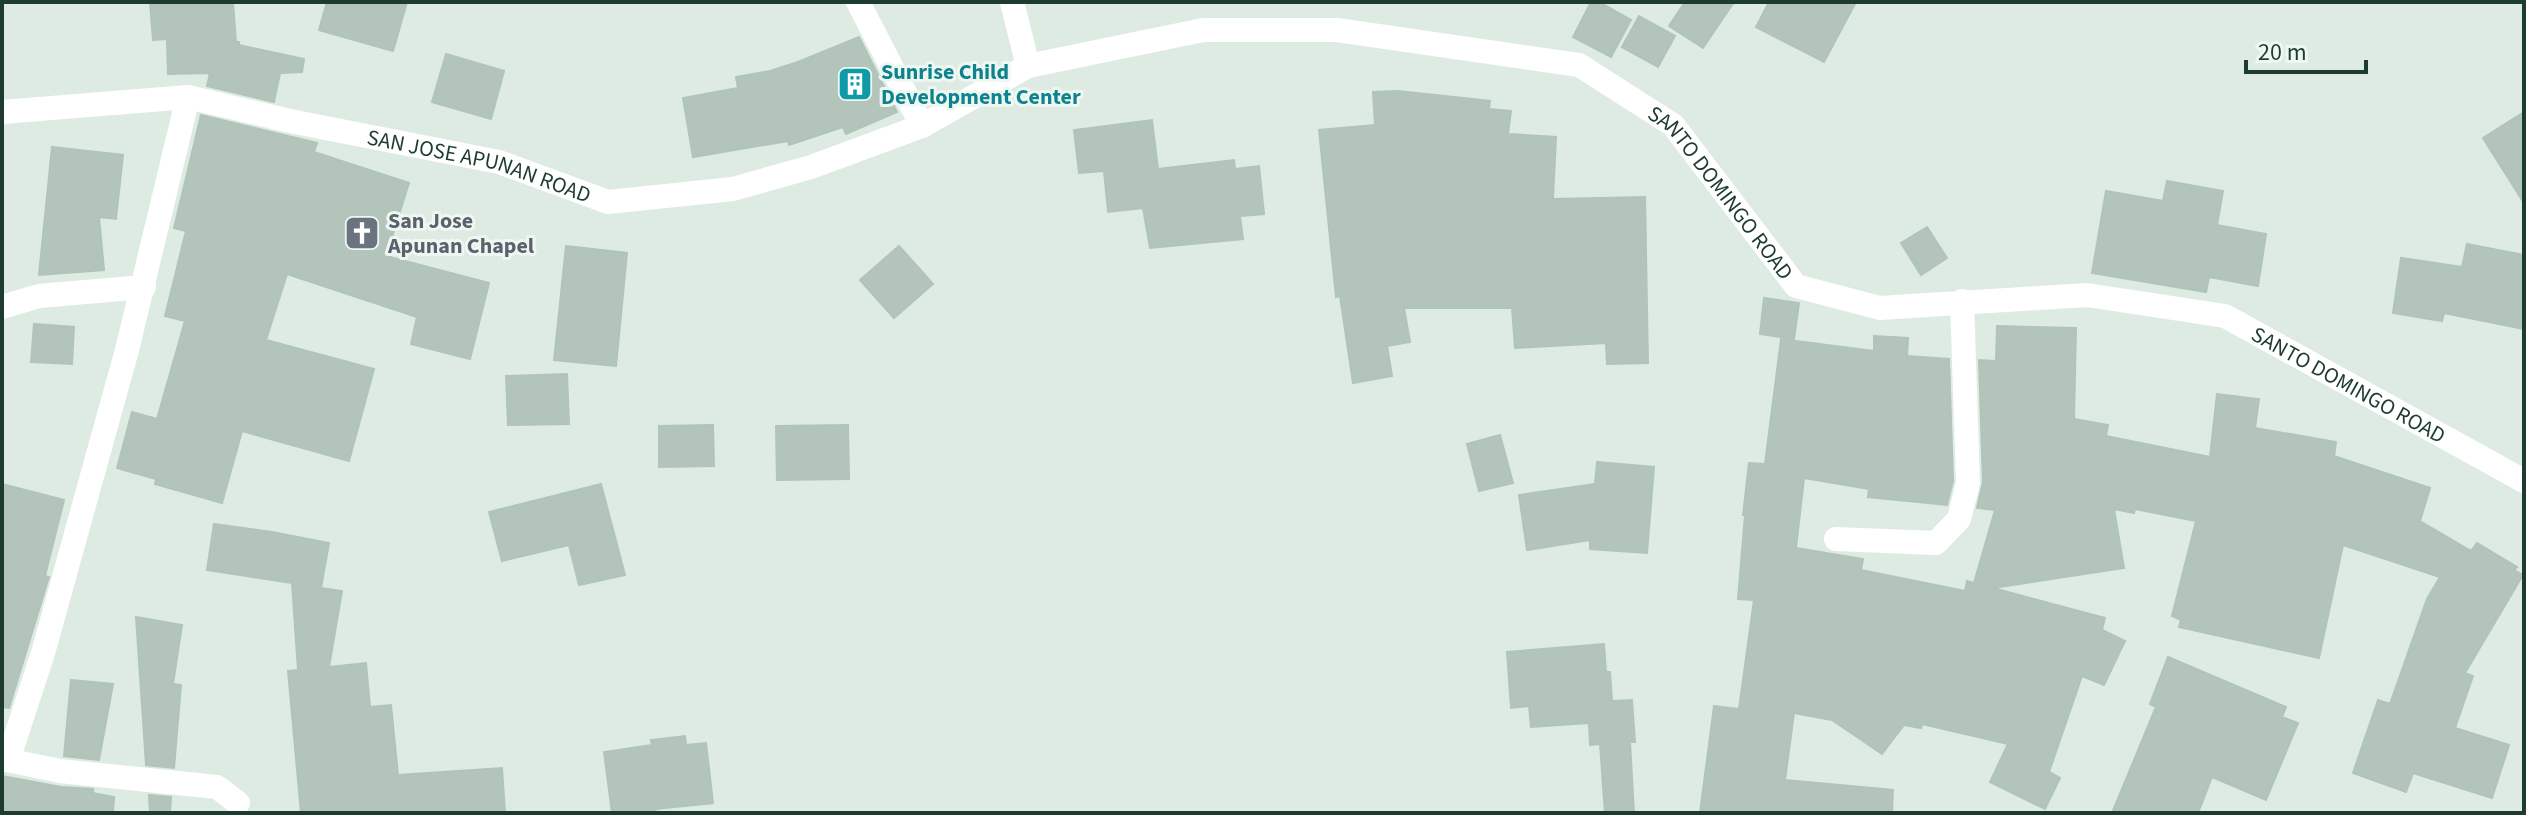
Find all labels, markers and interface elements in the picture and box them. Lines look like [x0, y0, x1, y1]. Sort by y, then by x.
scale bar [2246, 24, 2366, 74]
text: 20 m [2258, 35, 2307, 70]
place label: Sunrise Child Development Center [881, 56, 1081, 113]
building icon: Sunrise Child Development Center [836, 65, 874, 103]
street label: SANTO DOMINGO ROAD [1641, 98, 1801, 287]
street label: SAN JOSE APUNAN ROAD [364, 121, 595, 211]
place label: San Jose Apunan Chapel [387, 205, 535, 262]
church icon: San Jose Apunan Chapel [343, 214, 381, 252]
street label: SANTO DOMINGO ROAD [2246, 319, 2451, 452]

